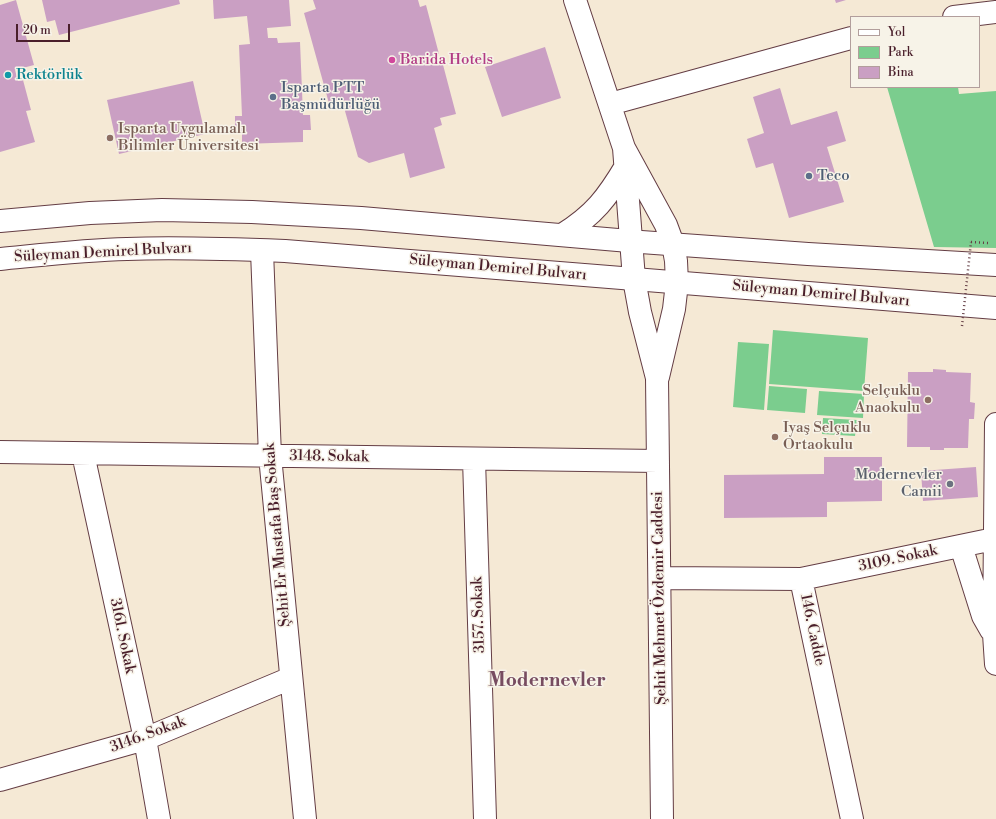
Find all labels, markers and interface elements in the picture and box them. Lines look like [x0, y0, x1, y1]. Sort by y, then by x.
scale bar [18, 16, 72, 42]
legend [850, 16, 980, 88]
text: 20 m [23, 23, 51, 38]
text: Yol [888, 25, 905, 40]
text: Park [888, 45, 913, 60]
place label: Barida Hotels [400, 51, 493, 69]
marker: Barida Hotels [387, 55, 397, 65]
text: Bina [888, 65, 914, 80]
place label: Rektörlük [16, 66, 82, 84]
marker: Rektörlük [3, 70, 13, 80]
place label: Isparta PTT Başmüdürlüğü [281, 79, 380, 114]
marker: Isparta PTT Başmüdürlüğü [268, 92, 278, 102]
place label: Isparta Uygulamalı Bilimler Üniversitesi [118, 120, 259, 155]
marker: Isparta Uygulamalı Bilimler Üniversitesi [105, 133, 115, 143]
place label: Teco [817, 167, 850, 185]
marker: Teco [804, 171, 814, 181]
street label: Süleyman Demirel Bulvarı [14, 239, 192, 267]
street label: Süleyman Demirel Bulvarı [409, 251, 587, 285]
street label: Süleyman Demirel Bulvarı [732, 277, 910, 311]
place label: Selçuklu Anaokulu [855, 382, 920, 417]
marker: Selçuklu Anaokulu [923, 395, 933, 405]
place label: Iyaş Selçuklu Ortaokulu [783, 419, 871, 454]
marker: Iyaş Selçuklu Ortaokulu [770, 432, 780, 442]
street label: Şehit Er Mustafa Baş Sokak [261, 442, 295, 628]
street label: 3148. Sokak [289, 447, 369, 467]
place label: Modernevler Camii [855, 466, 942, 501]
marker: Modernevler Camii [945, 479, 955, 489]
street label: Şehit Mehmet Özdemir Caddesi [649, 491, 671, 705]
street label: 3109. Sokak [857, 542, 939, 576]
street label: 3157. Sokak [469, 576, 489, 654]
street label: 146. Cadde [796, 592, 828, 668]
street label: 3161. Sokak [105, 597, 139, 675]
district label: Modernevler [488, 670, 606, 692]
street label: 3146. Sokak [108, 713, 188, 757]

